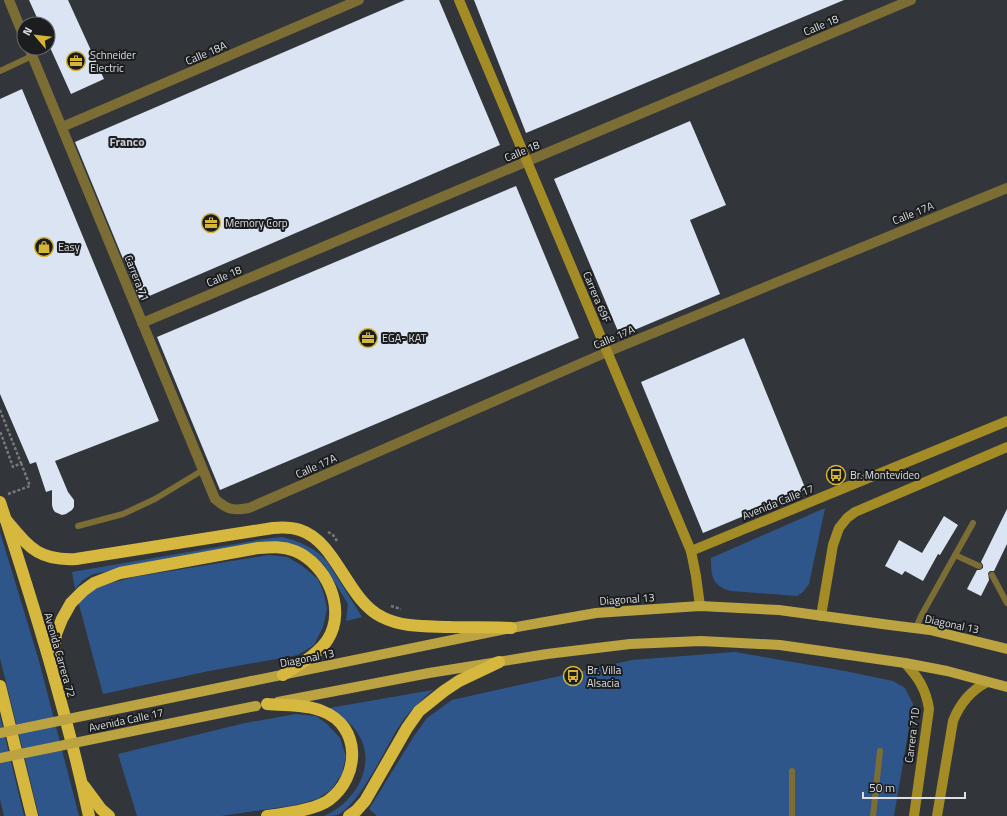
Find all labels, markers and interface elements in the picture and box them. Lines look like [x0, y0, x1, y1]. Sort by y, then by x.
street label: Calle 18 [801, 10, 841, 40]
north arrow [16, 16, 56, 56]
text: N [18, 24, 36, 38]
street label: Calle 18A [183, 37, 230, 69]
place label: Schneider Electric [90, 47, 136, 76]
office icon: Schneider Electric [65, 50, 87, 72]
district label: Franco [109, 132, 145, 151]
street label: Calle 18 [502, 136, 542, 166]
street label: Calle 17A [890, 197, 937, 229]
office icon: Memory Corp [200, 212, 222, 234]
place label: Memory Corp [225, 215, 288, 231]
shop icon: Easy [33, 236, 55, 258]
place label: Easy [58, 239, 81, 255]
street label: Carrera 71 [120, 252, 154, 304]
street label: Calle 18 [204, 261, 244, 291]
street label: Carrera 69F [579, 269, 615, 325]
street label: Calle 17A [591, 321, 638, 353]
office icon: EGA- KAT [357, 327, 379, 349]
place label: EGA- KAT [382, 330, 427, 346]
street label: Calle 17A [293, 450, 339, 482]
bus stop icon: Br. Montevideo [825, 464, 847, 486]
place label: Br. Montevideo [850, 467, 920, 483]
street label: Avenida Calle 17 [740, 480, 816, 524]
street label: Diagonal 13 [599, 589, 655, 609]
street label: Diagonal 13 [923, 610, 981, 638]
street label: Avenida Carrera 72 [40, 611, 80, 699]
street label: Diagonal 13 [278, 645, 336, 671]
place label: Br. Villa Alsacia [587, 662, 622, 691]
bus stop icon: Br. Villa Alsacia [562, 665, 584, 687]
street label: Avenida Calle 17 [87, 704, 165, 736]
street label: Carrera 71D [901, 706, 923, 764]
scale bar [863, 774, 965, 800]
text: 50 m [869, 778, 895, 797]

